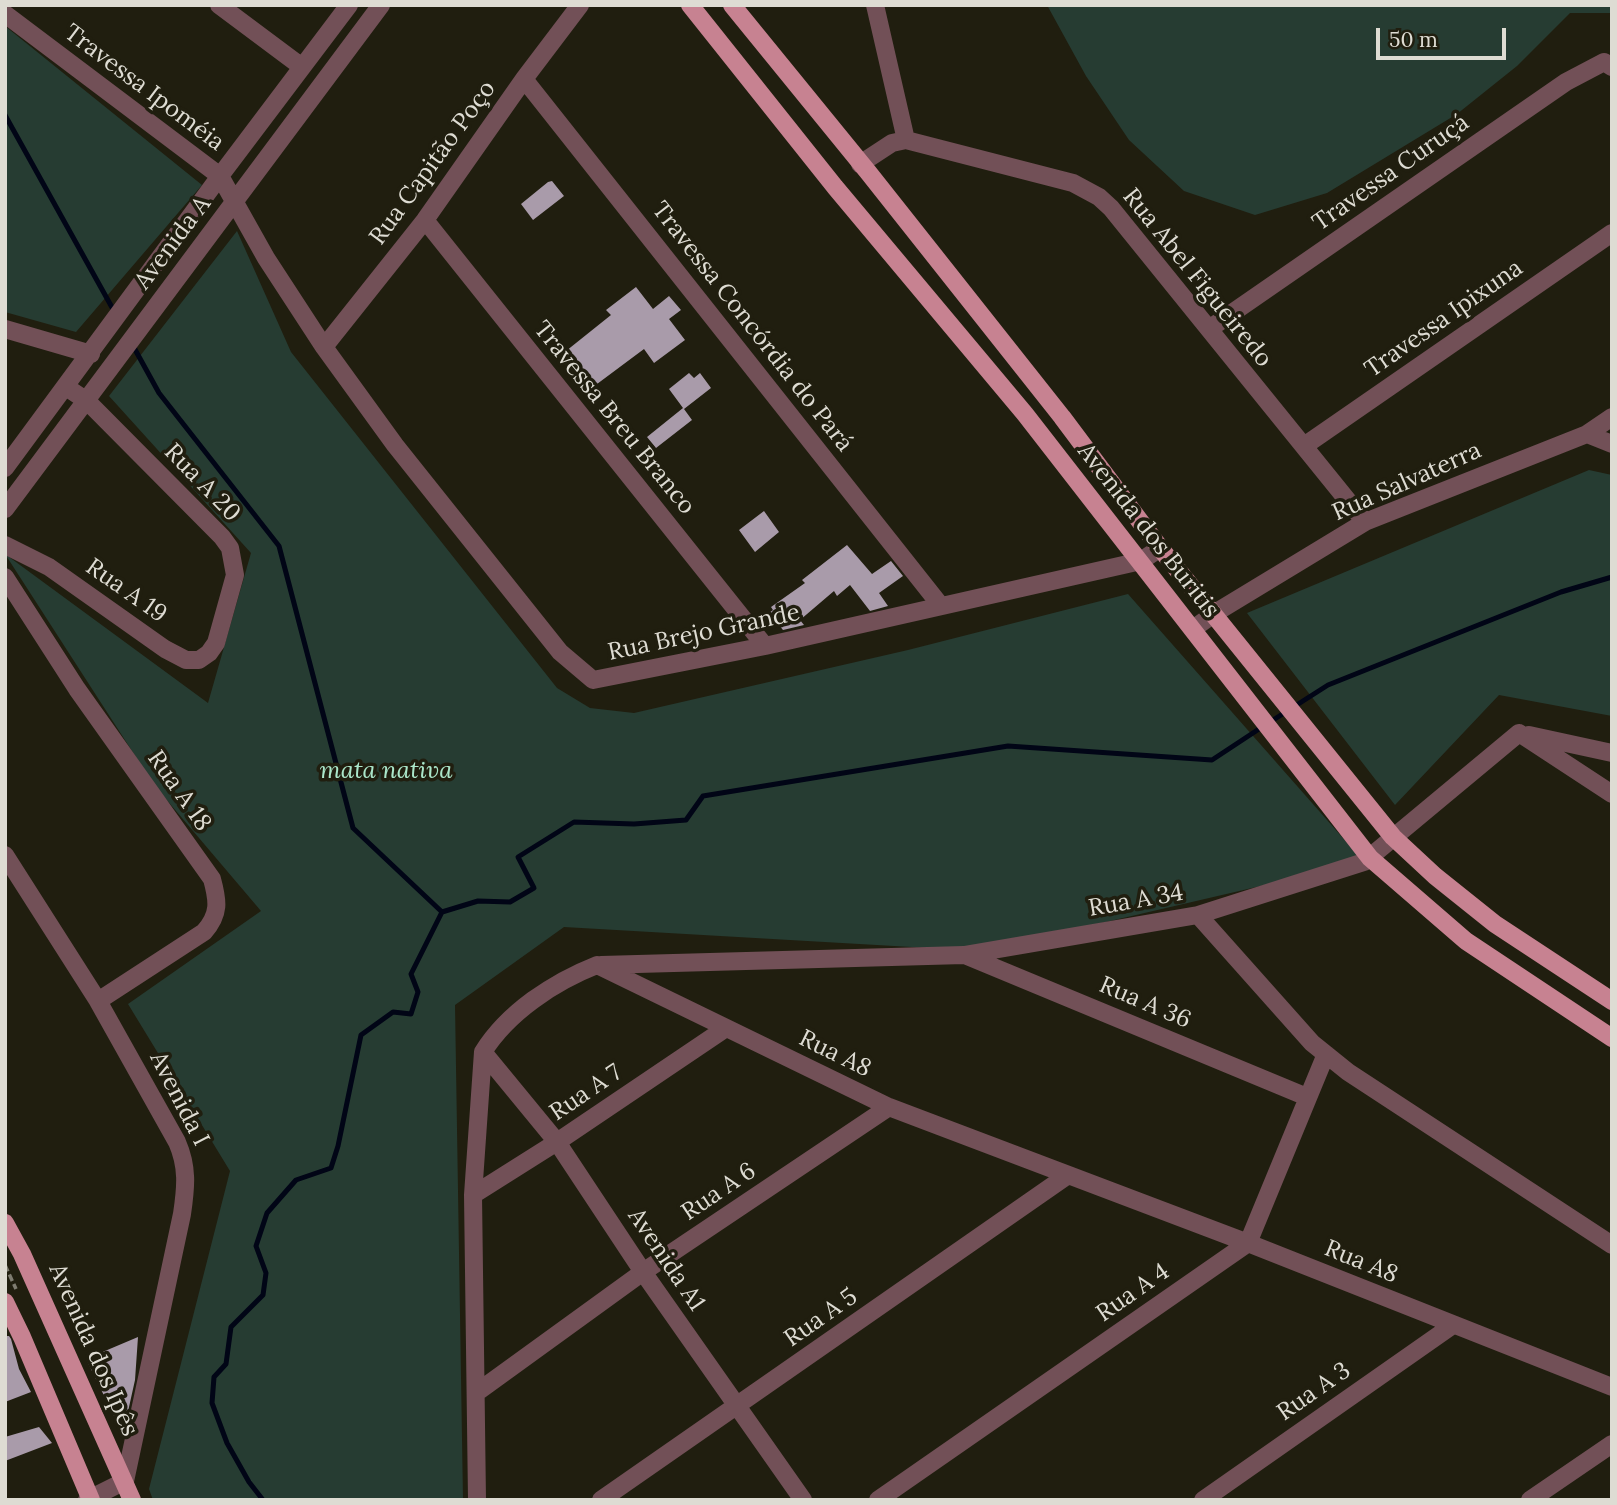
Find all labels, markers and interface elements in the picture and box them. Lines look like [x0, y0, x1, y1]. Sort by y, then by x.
scale bar [1379, 14, 1508, 58]
street label: Travessa Ipoméia [58, 18, 230, 158]
text: 50 m [1389, 26, 1438, 53]
street label: Rua Capitão Poço [364, 75, 502, 251]
street label: Travessa Curuçá [1307, 108, 1475, 238]
street label: Rua Abel Figueiredo [1116, 183, 1278, 373]
street label: Avenida A [129, 191, 217, 295]
street label: Travessa Concórdia do Pará [645, 196, 859, 458]
street label: Travessa Ipixuna [1360, 254, 1528, 384]
street label: Travessa Breu Branco [527, 316, 701, 520]
street label: Rua Salvaterra [1328, 436, 1486, 528]
street label: Rua A 20 [158, 438, 246, 528]
street label: Avenida dos Buritis [1071, 438, 1225, 624]
street label: Rua A 19 [80, 553, 172, 629]
street label: Rua Brejo Grande [605, 599, 803, 667]
street label: Rua A 18 [141, 745, 217, 837]
park label: mata nativa [320, 757, 452, 785]
street label: Rua A 34 [1086, 879, 1186, 923]
street label: Rua A 36 [1095, 971, 1195, 1035]
street label: Rua A8 [794, 1024, 876, 1084]
street label: Avenida I [143, 1047, 215, 1151]
street label: Rua A 7 [545, 1059, 627, 1127]
street label: Rua A 6 [676, 1157, 762, 1227]
street label: Avenida A1 [621, 1203, 711, 1317]
street label: Rua A8 [1320, 1234, 1402, 1290]
street label: Rua A 4 [1091, 1258, 1175, 1328]
street label: Avenida dos Ipês [42, 1259, 144, 1441]
street label: Rua A 5 [779, 1283, 863, 1353]
street label: Rua A 3 [1272, 1356, 1356, 1428]

